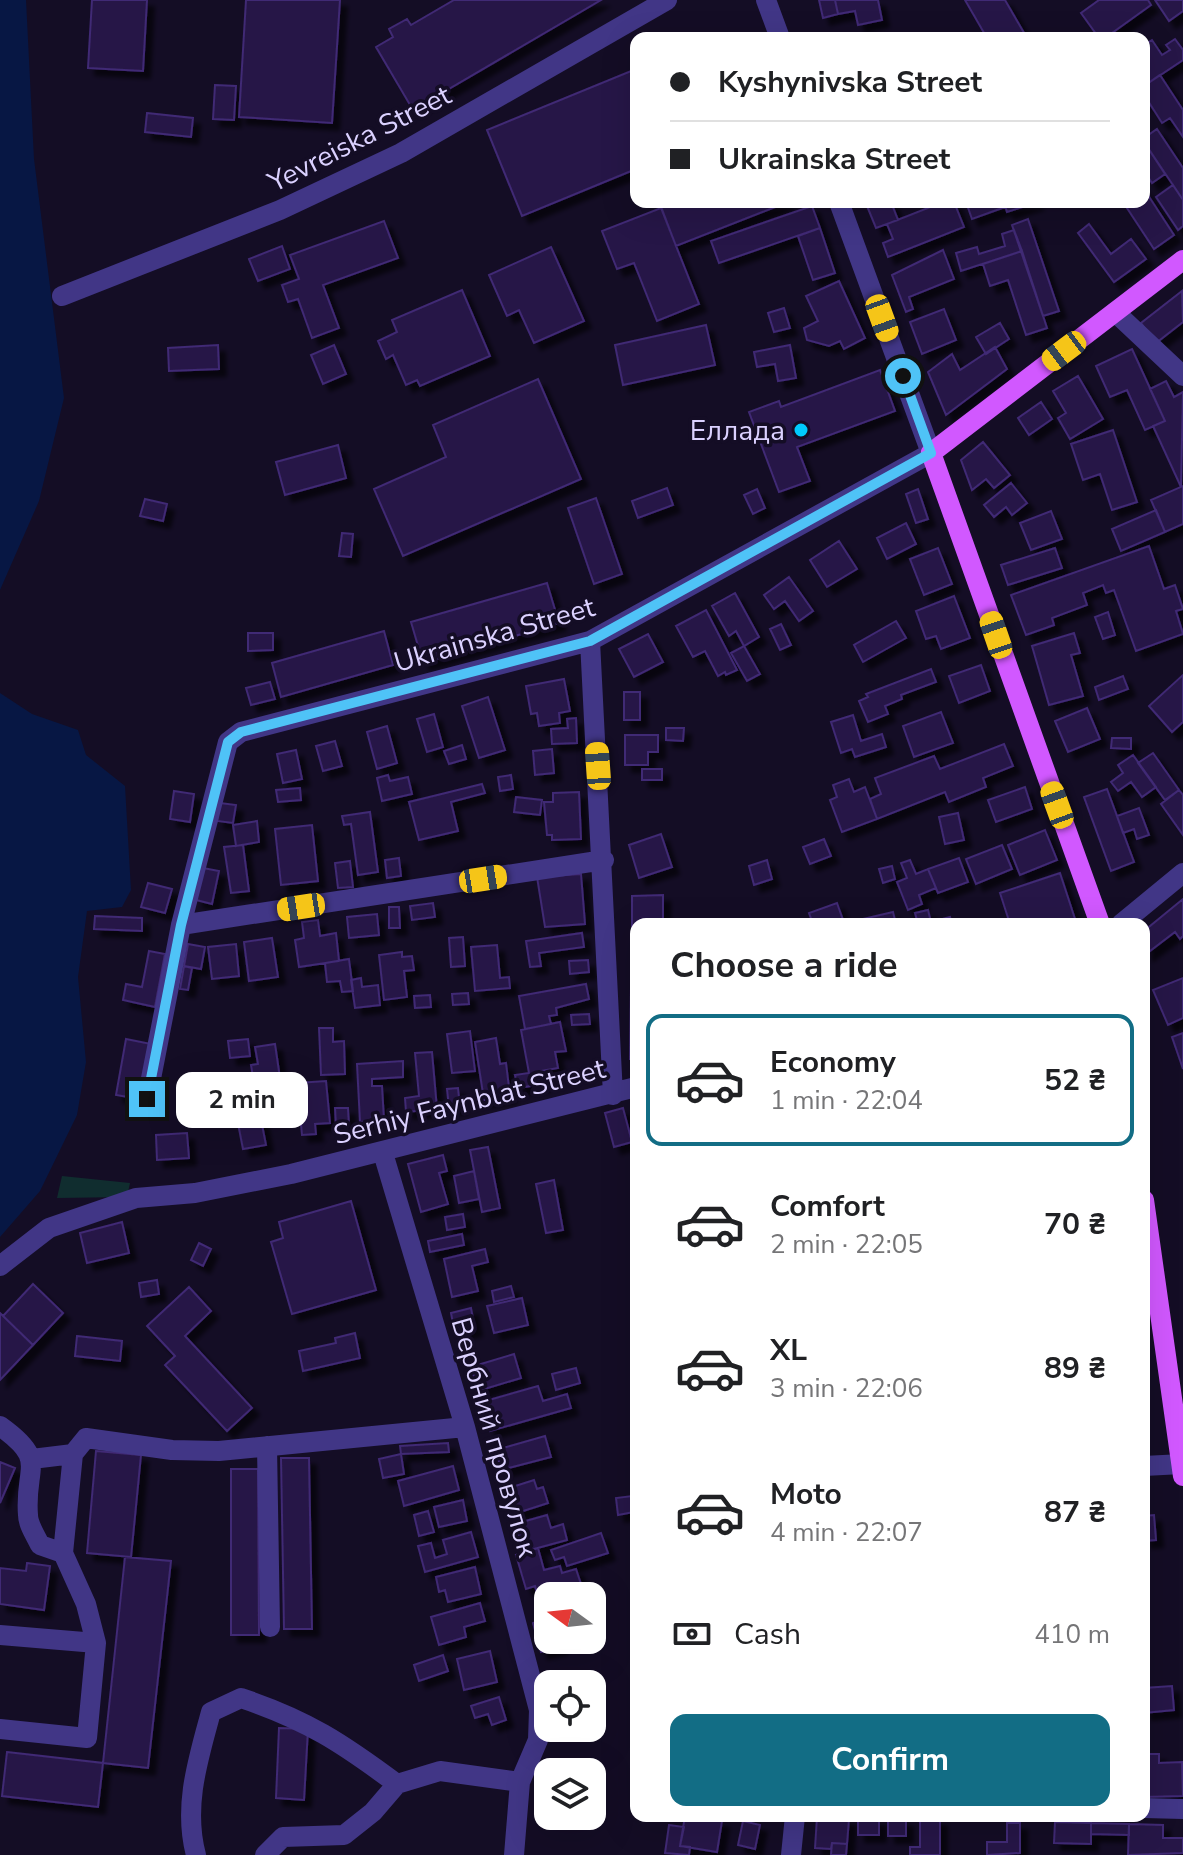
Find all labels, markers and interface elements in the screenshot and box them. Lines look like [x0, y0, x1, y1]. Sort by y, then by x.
text: Kyshynivska Street [718, 62, 982, 103]
street label: Yevreiska Street [261, 76, 458, 202]
text: Ukrainska Street [718, 139, 950, 180]
car [863, 291, 901, 345]
car [1038, 327, 1090, 375]
route start [885, 358, 921, 394]
place label: Еллада [690, 412, 785, 450]
marker: Еллада [792, 421, 810, 439]
street label: Ukrainska Street [389, 588, 599, 682]
car [977, 608, 1015, 662]
car [584, 741, 612, 791]
car [1038, 778, 1076, 832]
car [457, 863, 509, 895]
car [275, 891, 327, 923]
text: Choose a ride [670, 941, 898, 990]
text: Economy [770, 1042, 896, 1083]
icon: car [674, 1044, 746, 1116]
street label: Serhiy Faynblat Street [329, 1050, 609, 1154]
text: 52 ₴ [1044, 1060, 1106, 1101]
callout: 2 min [175, 1071, 307, 1127]
route end [129, 1081, 165, 1117]
text: 2 min [208, 1082, 276, 1117]
text: 1 min · 22:04 [770, 1083, 923, 1118]
text: Comfort [770, 1186, 885, 1227]
icon: car [674, 1188, 746, 1260]
text: 70 ₴ [1044, 1204, 1106, 1245]
text: 2 min · 22:05 [770, 1227, 923, 1262]
street label: Вербний провулок [442, 1313, 546, 1562]
text: XL [770, 1330, 807, 1371]
icon: car [674, 1332, 746, 1404]
text: 89 ₴ [1044, 1348, 1106, 1389]
text: 3 min · 22:06 [770, 1371, 923, 1406]
text: Moto [770, 1474, 842, 1515]
icon: car [674, 1476, 746, 1548]
text: 87 ₴ [1044, 1492, 1106, 1533]
text: 4 min · 22:07 [770, 1515, 923, 1550]
north arrow [534, 1582, 606, 1654]
map controls [534, 1582, 606, 1830]
icon: cash [670, 1612, 714, 1656]
text: Cash [734, 1614, 801, 1655]
text: 410 m [1034, 1617, 1110, 1652]
button: locate [534, 1670, 606, 1742]
button: Confirm [670, 1714, 1110, 1806]
button: layers [534, 1758, 606, 1830]

